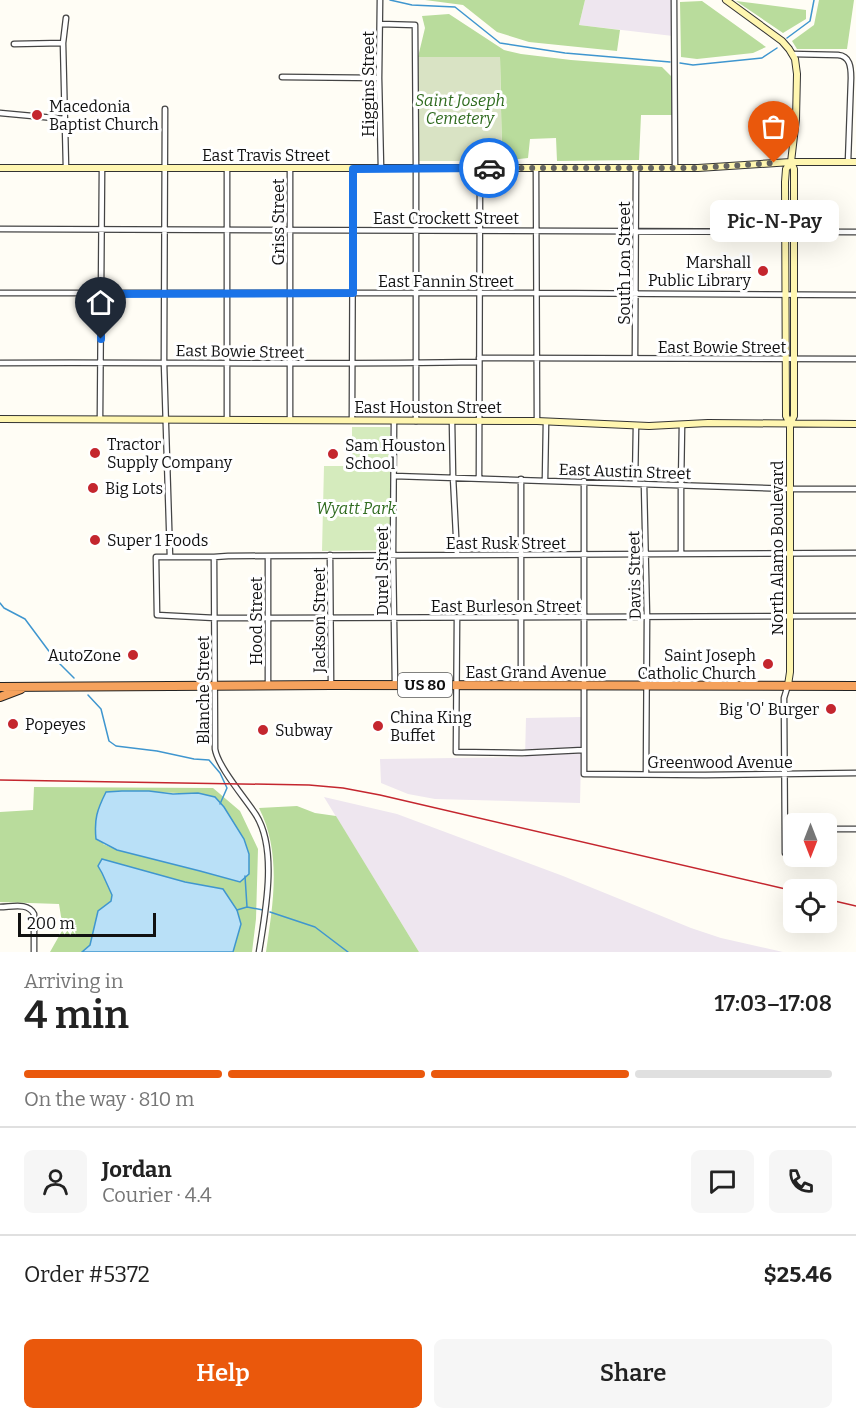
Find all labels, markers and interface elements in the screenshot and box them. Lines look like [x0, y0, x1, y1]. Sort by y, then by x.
street label: Higgins Street [359, 31, 378, 137]
park label: Saint Joseph Cemetery [415, 91, 505, 128]
place label: Macedonia Baptist Church [49, 97, 159, 134]
pin [748, 101, 799, 163]
marker: Macedonia Baptist Church [30, 108, 44, 122]
icon: bag [757, 110, 790, 143]
courier [459, 138, 519, 198]
street label: East Travis Street [202, 146, 330, 165]
icon: car [473, 152, 506, 185]
street label: Griss Street [269, 178, 288, 266]
callout: Pic-N-Pay [710, 199, 838, 241]
street label: South Lon Street [615, 201, 634, 325]
street label: East Crockett Street [373, 209, 519, 228]
text: Pic-N-Pay [727, 209, 822, 233]
place label: Marshall Public Library [648, 253, 752, 290]
marker: Marshall Public Library [756, 264, 770, 278]
street label: East Fannin Street [378, 272, 514, 291]
pin [75, 277, 126, 339]
icon: home [84, 286, 117, 319]
street label: East Bowie Street [658, 338, 787, 357]
street label: East Bowie Street [176, 341, 305, 362]
street label: East Houston Street [354, 398, 502, 417]
place label: Tractor Supply Company [107, 435, 233, 472]
place label: Sam Houston School [345, 436, 446, 473]
marker: Tractor Supply Company [88, 446, 102, 460]
marker: Sam Houston School [326, 447, 340, 461]
street label: East Austin Street [558, 460, 692, 483]
street label: North Alamo Boulevard [768, 460, 787, 635]
place label: Big Lots [105, 479, 163, 498]
marker: Big Lots [86, 481, 100, 495]
park label: Wyatt Park [316, 499, 396, 518]
street label: Durel Street [373, 526, 392, 616]
street label: Davis Street [624, 530, 645, 619]
place label: Super 1 Foods [107, 531, 208, 550]
marker: Super 1 Foods [88, 533, 102, 547]
street label: East Rusk Street [446, 534, 566, 553]
street label: Jackson Street [310, 567, 329, 674]
street label: Hood Street [247, 576, 266, 665]
street label: East Burleson Street [431, 597, 581, 616]
street label: Blanche Street [194, 636, 213, 744]
place label: AutoZone [48, 646, 121, 665]
place label: Saint Joseph Catholic Church [637, 646, 756, 683]
marker: AutoZone [126, 648, 140, 662]
marker: Saint Joseph Catholic Church [761, 657, 775, 671]
street label: East Grand Avenue [465, 663, 607, 682]
road number: US 80 [398, 673, 452, 697]
place label: Big 'O' Burger [719, 700, 819, 719]
marker: Big 'O' Burger [824, 702, 838, 716]
place label: China King Buffet [390, 708, 472, 745]
place label: Popeyes [25, 715, 86, 734]
marker: Popeyes [6, 717, 20, 731]
marker: China King Buffet [371, 719, 385, 733]
place label: Subway [275, 721, 333, 740]
marker: Subway [256, 723, 270, 737]
street label: Greenwood Avenue [647, 753, 793, 772]
north arrow [783, 813, 837, 867]
map controls [783, 813, 837, 933]
button: locate [783, 879, 837, 933]
scale bar [18, 910, 156, 938]
text: 200 m [27, 914, 75, 933]
text: Arriving in [24, 969, 123, 993]
text: 17:03–17:08 [714, 990, 832, 1017]
text: 4 min [24, 992, 129, 1038]
text: On the way · 810 m [24, 1087, 194, 1111]
button: person [24, 1150, 87, 1213]
button: chat [691, 1150, 754, 1213]
button: phone [769, 1150, 832, 1213]
text: Jordan [102, 1156, 172, 1183]
text: Courier · 4.4 [102, 1183, 212, 1207]
text: Order #5372 [24, 1261, 150, 1288]
text: $25.46 [763, 1261, 832, 1288]
button: Help [24, 1339, 422, 1408]
button: Share [434, 1339, 832, 1408]

